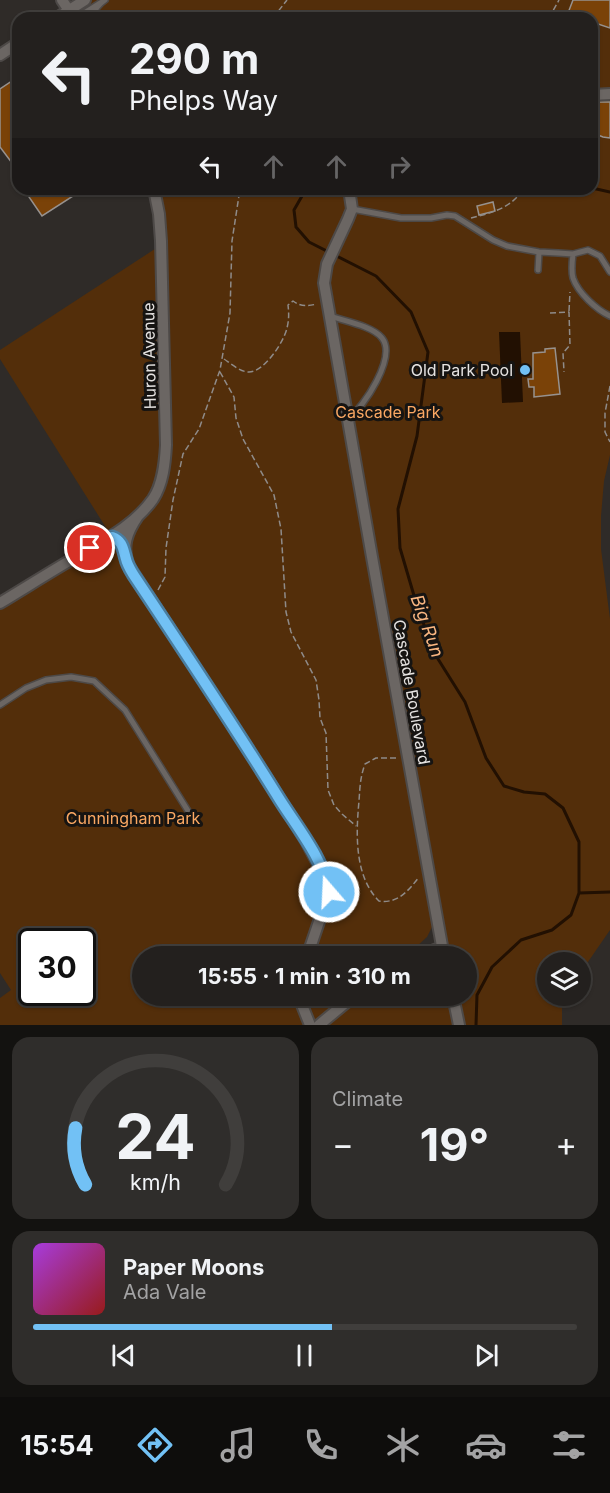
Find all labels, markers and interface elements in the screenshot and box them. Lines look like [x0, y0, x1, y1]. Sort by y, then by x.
text: 290 m [129, 33, 259, 84]
icon: left [30, 36, 108, 114]
text: Phelps Way [129, 84, 278, 117]
icon: left [194, 150, 227, 183]
icon: ahead [257, 150, 290, 183]
icon: ahead [320, 150, 353, 183]
icon: right [383, 150, 416, 183]
street label: Huron Avenue [138, 302, 160, 410]
place label: Old Park Pool [411, 360, 513, 380]
marker: Old Park Pool [518, 363, 532, 377]
park label: Cascade Park [335, 402, 441, 422]
pin [64, 522, 115, 573]
icon: arrive [73, 531, 106, 564]
water label: Big Run [406, 592, 448, 660]
street label: Cascade Boulevard [389, 618, 435, 766]
park label: Cunningham Park [66, 808, 200, 828]
position arrow [297, 860, 361, 924]
speed limit sign: 30 [18, 928, 96, 1006]
map controls [537, 952, 591, 1006]
button: layers [537, 952, 591, 1006]
text: 15:55 · 1 min · 310 m [198, 963, 411, 989]
text: Climate [332, 1087, 403, 1111]
text: 24 [115, 1099, 196, 1174]
text: 19° [420, 1117, 489, 1172]
text: − [332, 1124, 354, 1164]
text: + [555, 1124, 577, 1164]
text: km/h [130, 1169, 181, 1195]
text: Paper Moons [123, 1254, 264, 1280]
text: Ada Vale [123, 1280, 206, 1304]
icon: previous [107, 1339, 140, 1372]
icon: pause [288, 1339, 321, 1372]
icon: next [470, 1339, 503, 1372]
icon: directions [134, 1424, 176, 1466]
icon: music [217, 1424, 259, 1466]
icon: phone [300, 1424, 342, 1466]
icon: climate [382, 1424, 424, 1466]
icon: car [465, 1424, 507, 1466]
icon: filters [548, 1424, 590, 1466]
text: 15:54 [20, 1429, 94, 1462]

